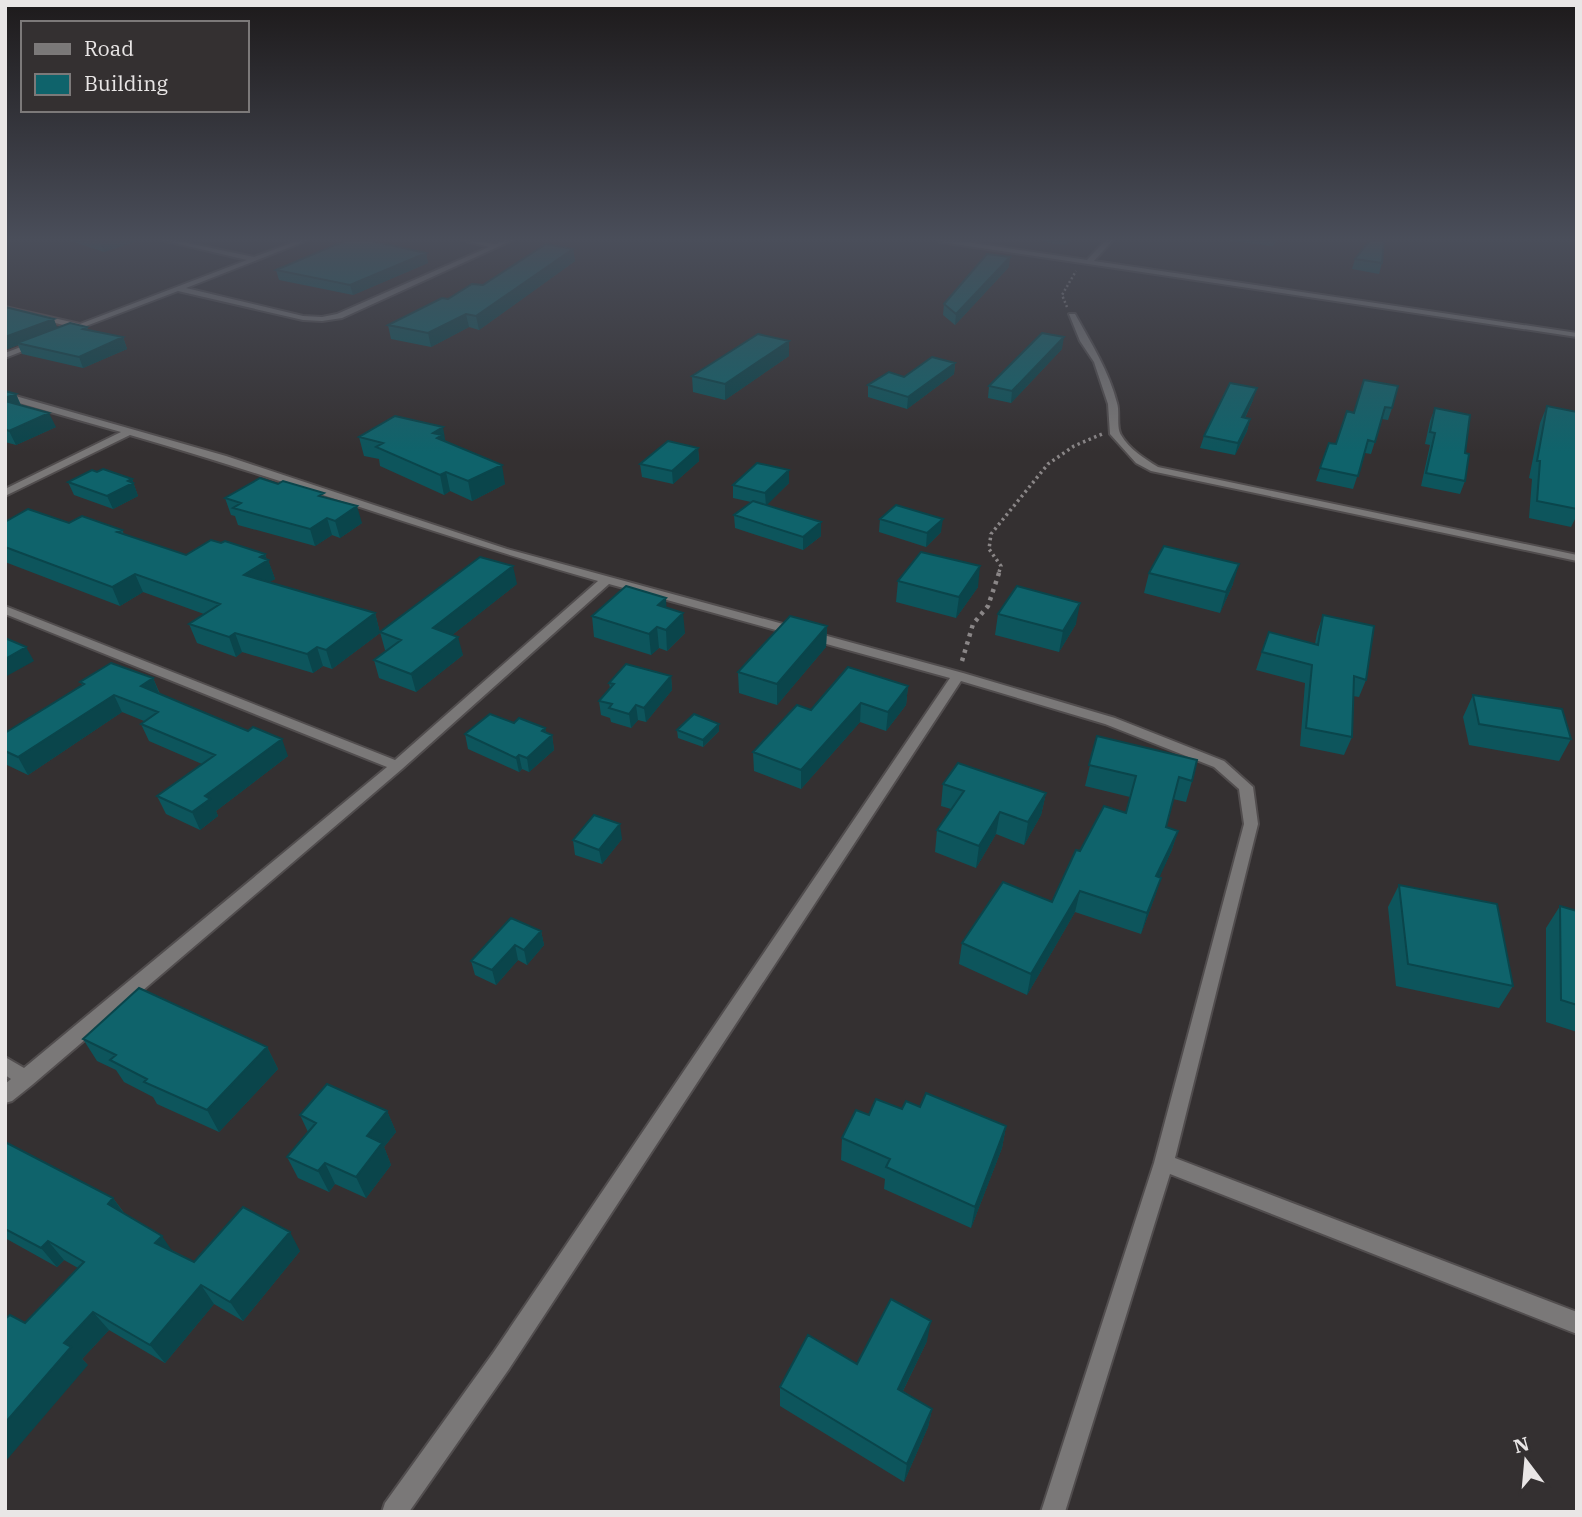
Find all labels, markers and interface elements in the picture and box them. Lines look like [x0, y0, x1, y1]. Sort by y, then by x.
legend [21, 21, 248, 112]
text: Road [84, 34, 134, 62]
text: Building [84, 69, 169, 97]
north arrow [1491, 1426, 1561, 1496]
text: N [1511, 1431, 1532, 1458]

